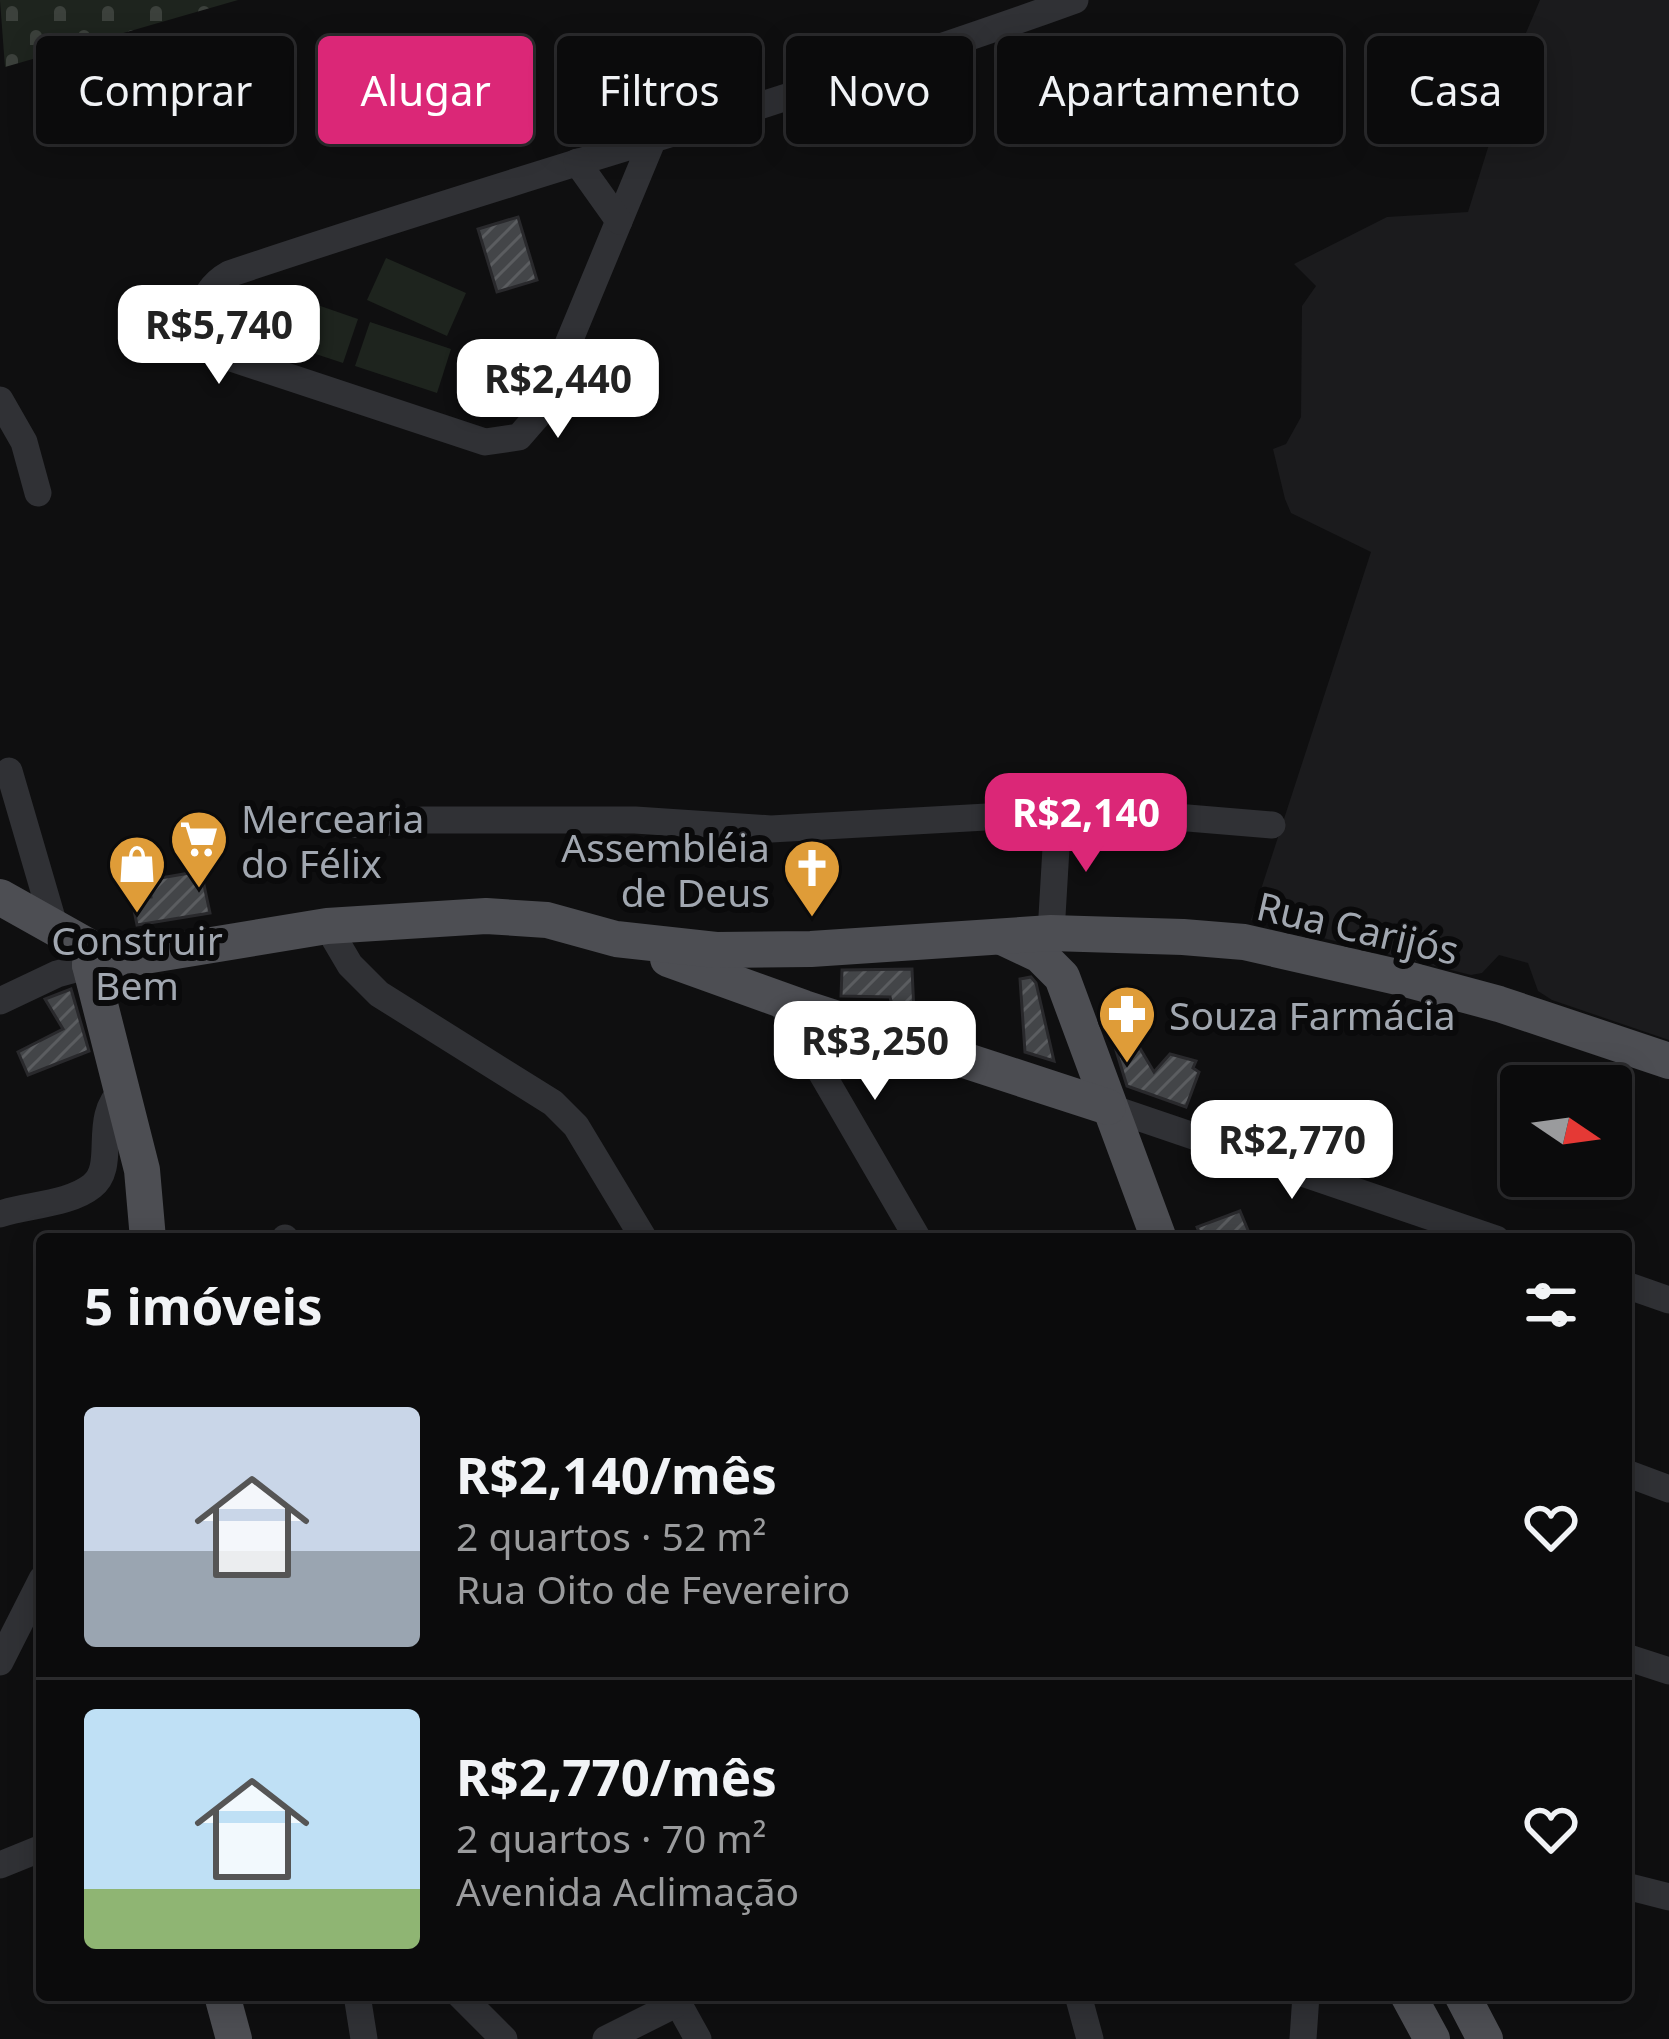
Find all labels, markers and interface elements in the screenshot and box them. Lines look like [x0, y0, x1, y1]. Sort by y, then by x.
chip: Comprar [36, 36, 294, 144]
chip: Alugar [318, 36, 533, 144]
chip: Filtros [557, 36, 762, 144]
chip: Novo [786, 36, 973, 144]
chip: Apartamento [997, 36, 1343, 144]
chip: Casa [1367, 36, 1544, 144]
pin: R$5,740 [108, 285, 330, 387]
text: R$5,740 [145, 297, 293, 350]
pin: R$2,440 [447, 339, 669, 441]
text: R$2,440 [484, 351, 632, 404]
pin: R$2,140 [975, 773, 1197, 875]
text: R$2,140 [1012, 785, 1160, 838]
place label: Mercearia do Félix [241, 791, 424, 889]
supermarket icon: Mercearia do Félix [168, 808, 230, 890]
place label: Assembléia de Deus [561, 820, 770, 918]
shop icon: Construir Bem [106, 833, 168, 915]
church icon: Assembléia de Deus [781, 837, 843, 919]
street label: Rua Carijós [1252, 878, 1464, 976]
place label: Construir Bem [51, 913, 223, 1011]
pharmacy icon: Souza Farmácia [1096, 983, 1158, 1065]
place label: Souza Farmácia [1169, 988, 1456, 1041]
pin: R$3,250 [764, 1001, 986, 1103]
text: R$3,250 [801, 1013, 949, 1066]
north arrow [1500, 1065, 1632, 1197]
map controls [1500, 1065, 1632, 1197]
pin: R$2,770 [1181, 1100, 1403, 1202]
text: R$2,770 [1218, 1112, 1366, 1165]
text: 5 imóveis [84, 1270, 323, 1340]
icon: filters [1518, 1272, 1584, 1338]
text: R$2,140/mês [456, 1439, 777, 1509]
icon: home [180, 1455, 324, 1599]
icon: heart [1518, 1494, 1584, 1560]
text: 2 quartos · 52 m² [456, 1509, 766, 1562]
text: Rua Oito de Fevereiro [456, 1562, 850, 1615]
text: R$2,770/mês [456, 1741, 777, 1811]
icon: home [180, 1757, 324, 1901]
icon: heart [1518, 1796, 1584, 1862]
text: 2 quartos · 70 m² [456, 1811, 766, 1864]
text: Avenida Aclimação [456, 1864, 799, 1917]

